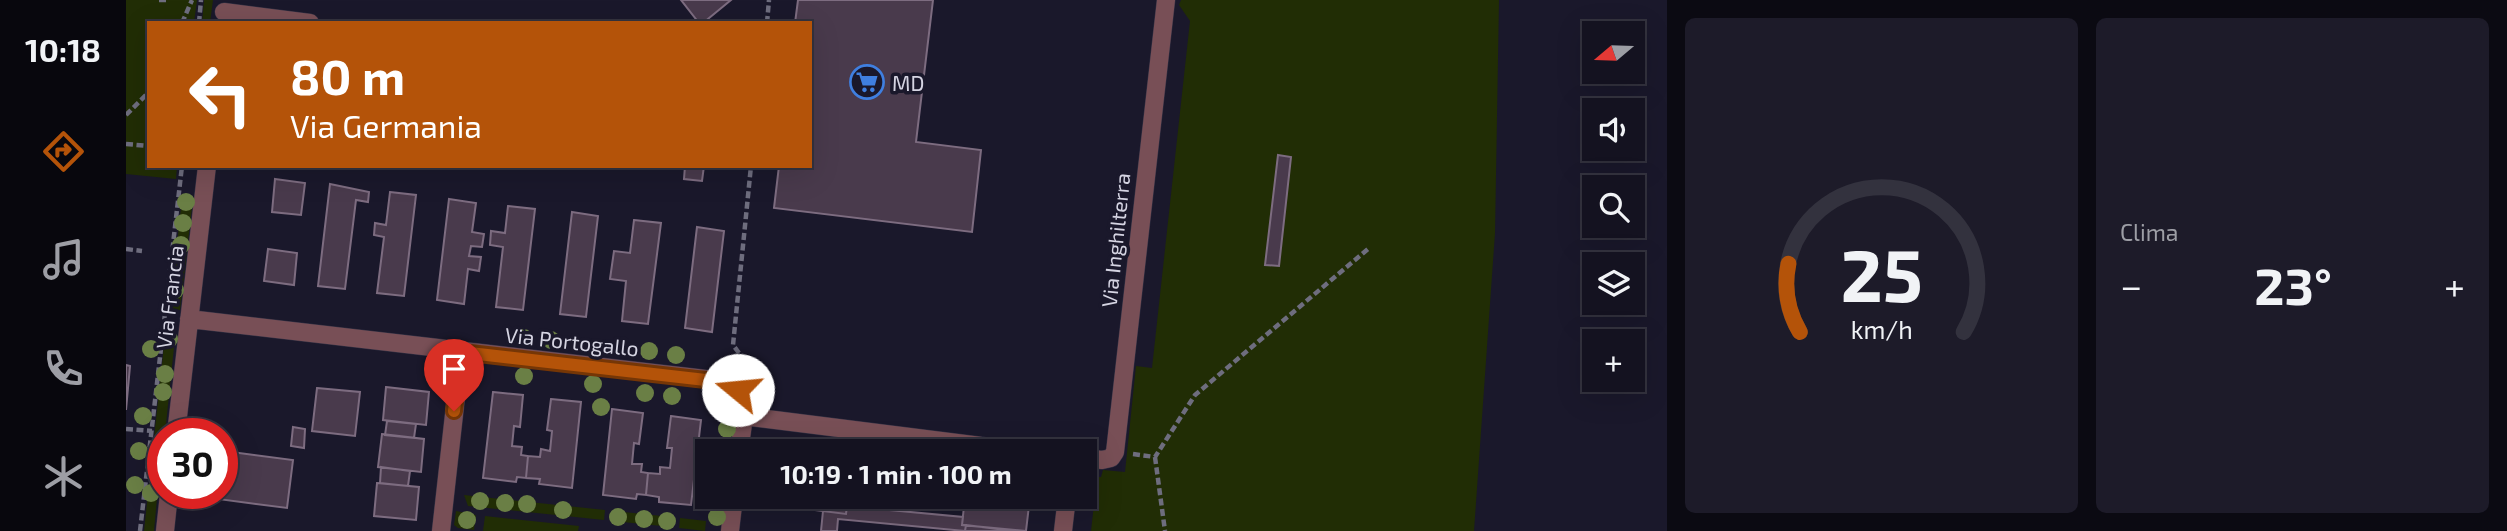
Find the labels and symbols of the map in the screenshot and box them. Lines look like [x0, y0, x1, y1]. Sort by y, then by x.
north arrow [1582, 21, 1645, 84]
supermarket icon: MD [848, 63, 886, 101]
place label: MD [892, 70, 924, 95]
street label: Via Inghilterra [1096, 172, 1134, 308]
street label: Via Francia [150, 244, 188, 350]
street label: Via Portogallo [504, 322, 640, 360]
pin [424, 339, 484, 411]
position arrow [701, 353, 775, 427]
speed limit sign: 30 [147, 418, 238, 509]

